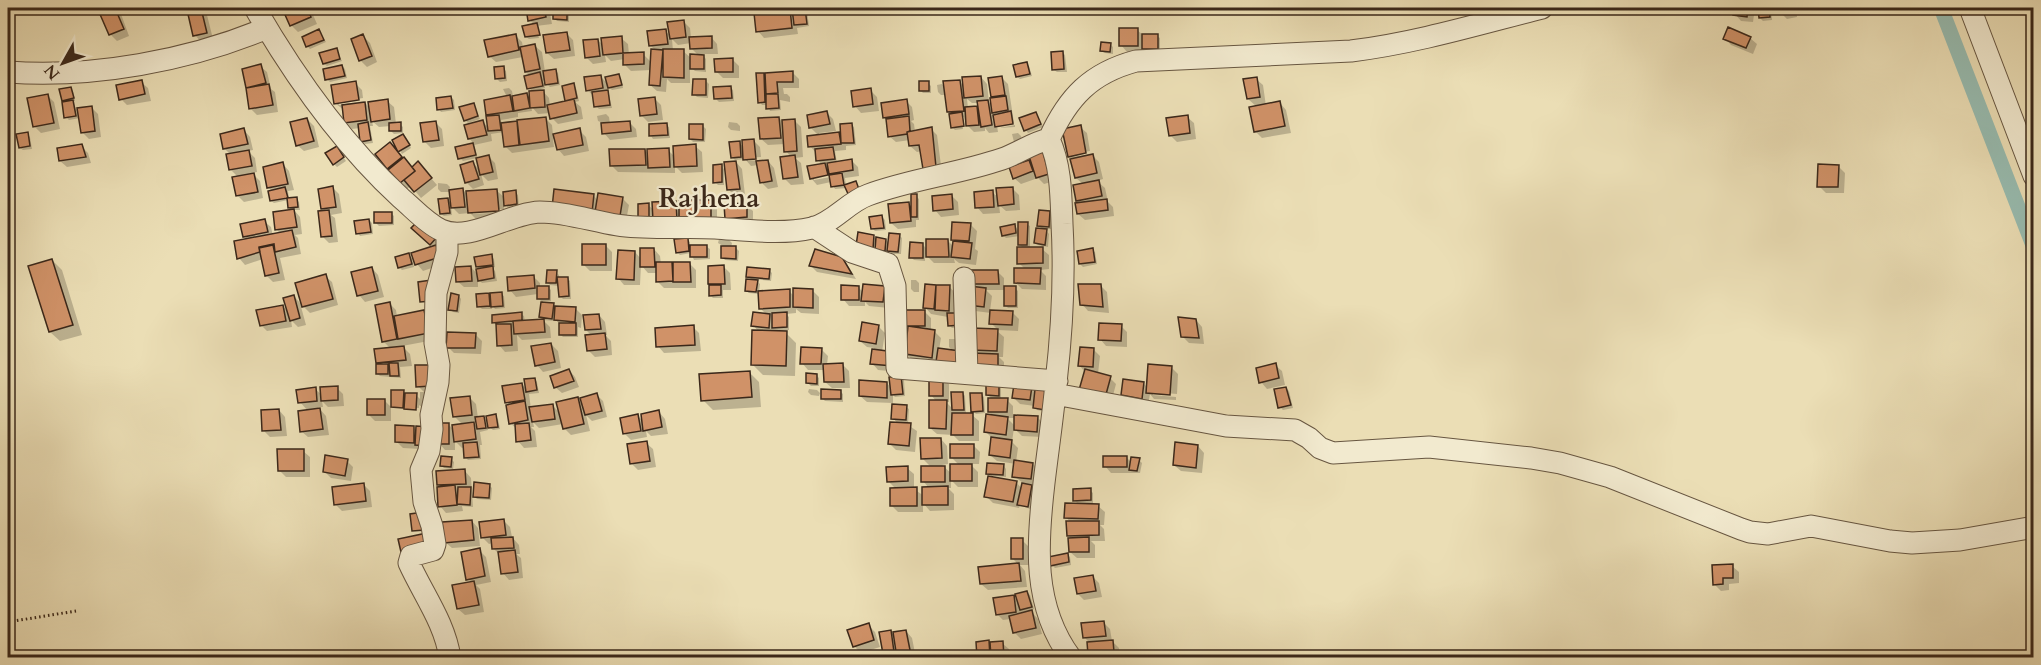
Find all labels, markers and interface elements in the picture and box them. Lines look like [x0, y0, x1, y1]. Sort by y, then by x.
north arrow [33, 33, 93, 93]
text: N [39, 60, 65, 84]
district label: Rajhena [658, 180, 760, 217]

